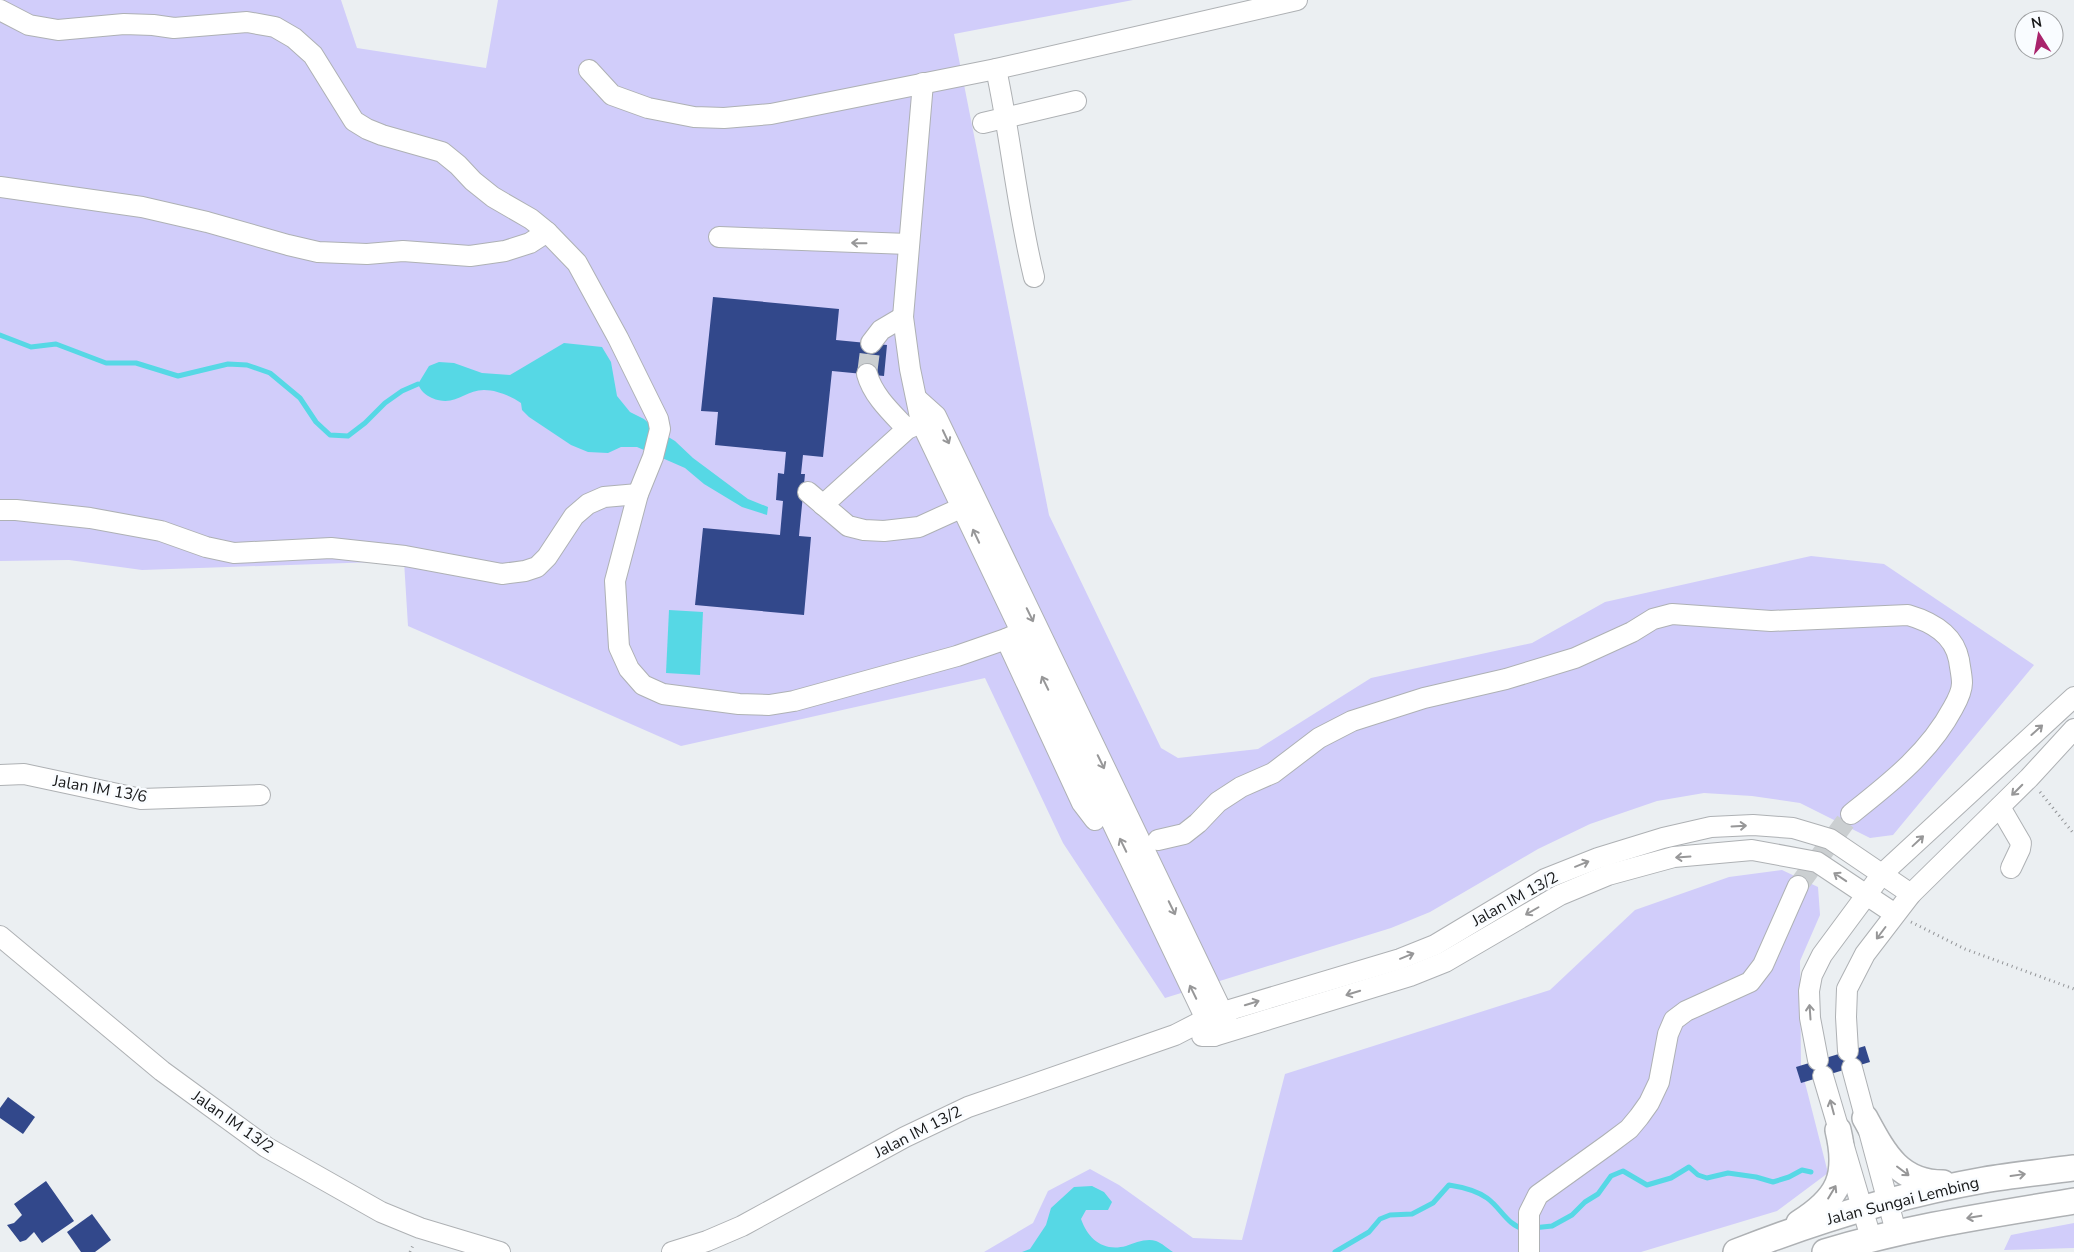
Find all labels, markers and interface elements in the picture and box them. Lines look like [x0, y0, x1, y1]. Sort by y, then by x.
north arrow [2014, 10, 2064, 60]
text: N [2030, 12, 2044, 33]
one-way arrow [851, 238, 867, 247]
one-way arrow [941, 429, 951, 444]
one-way arrow [970, 529, 980, 544]
one-way arrow [1026, 607, 1036, 622]
one-way arrow [1040, 676, 1049, 691]
one-way arrow [2031, 724, 2044, 736]
one-way arrow [1096, 754, 1106, 769]
street label: Jalan IM 13/6 [50, 770, 149, 808]
one-way arrow [2011, 784, 2023, 796]
one-way arrow [1730, 821, 1747, 831]
one-way arrow [1912, 835, 1924, 847]
one-way arrow [1118, 838, 1127, 853]
one-way arrow [1676, 852, 1692, 861]
one-way arrow [1574, 859, 1589, 869]
street label: Jalan IM 13/2 [1467, 866, 1562, 932]
one-way arrow [1833, 872, 1847, 882]
one-way arrow [1168, 900, 1177, 915]
one-way arrow [1525, 907, 1539, 917]
one-way arrow [1876, 926, 1886, 940]
one-way arrow [1399, 951, 1415, 960]
one-way arrow [1188, 985, 1197, 1000]
one-way arrow [1345, 988, 1361, 998]
one-way arrow [1244, 998, 1260, 1008]
one-way arrow [1806, 1004, 1815, 1020]
street label: Jalan IM 13/2 [187, 1085, 278, 1158]
one-way arrow [1826, 1100, 1836, 1116]
street label: Jalan IM 13/2 [870, 1101, 965, 1164]
one-way arrow [1896, 1166, 1910, 1176]
one-way arrow [2010, 1170, 2026, 1180]
street label: Jalan Sungai Lembing [1824, 1171, 1981, 1231]
one-way arrow [1828, 1186, 1838, 1200]
one-way arrow [1966, 1213, 1982, 1223]

